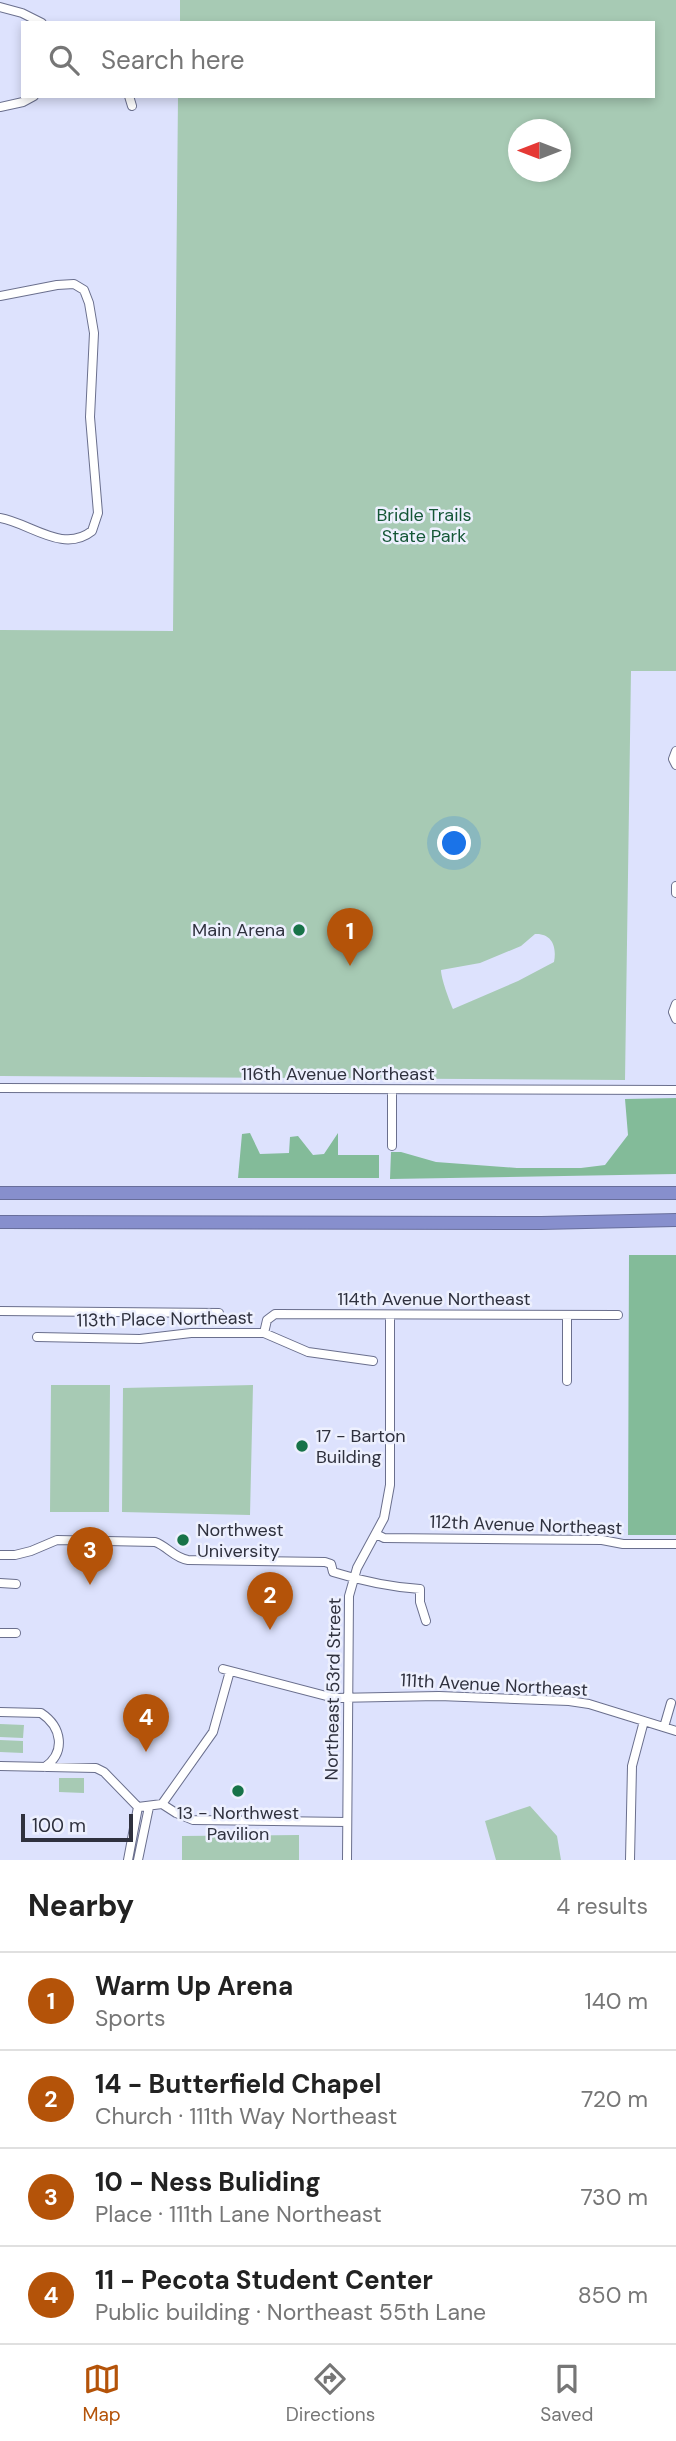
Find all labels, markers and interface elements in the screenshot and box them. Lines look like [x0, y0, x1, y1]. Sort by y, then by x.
search box [21, 21, 655, 98]
icon: search [45, 41, 83, 79]
text: Search here [101, 43, 244, 77]
north arrow [508, 119, 571, 182]
park label: Bridle Trails State Park [376, 503, 472, 548]
your location [437, 826, 471, 860]
pin: 1 [327, 908, 373, 966]
place label: Main Arena [192, 918, 285, 942]
marker: Main Arena [291, 922, 307, 938]
street label: 116th Avenue Northeast [241, 1062, 435, 1086]
street label: 114th Avenue Northeast [337, 1287, 531, 1311]
street label: 113th Place Northeast [77, 1305, 253, 1333]
place label: 17 - Barton Building [316, 1424, 406, 1469]
marker: 17 - Barton Building [294, 1438, 310, 1454]
street label: 112th Avenue Northeast [429, 1510, 623, 1540]
place label: Northwest University [197, 1518, 284, 1563]
pin: 3 [67, 1527, 113, 1585]
marker: Northwest University [175, 1532, 191, 1548]
pin: 2 [247, 1572, 293, 1630]
street label: Northeast 53rd Street [319, 1597, 347, 1781]
street label: 111th Avenue Northeast [400, 1668, 588, 1702]
pin: 4 [123, 1694, 169, 1752]
marker: 13 - Northwest Pavilion [230, 1783, 246, 1799]
place label: 13 - Northwest Pavilion [177, 1801, 299, 1846]
scale bar [21, 1811, 133, 1843]
text: 100 m [32, 1813, 86, 1838]
text: Nearby [28, 1886, 134, 1925]
text: 4 results [556, 1891, 648, 1921]
text: Warm Up Arena [95, 1969, 293, 2003]
text: 1 [47, 1986, 55, 2016]
text: 140 m [585, 1986, 648, 2016]
text: Sports [95, 2003, 165, 2033]
text: 14 - Butterfield Chapel [95, 2067, 381, 2101]
text: 2 [44, 2084, 58, 2114]
text: 720 m [581, 2084, 648, 2114]
text: Church · 111th Way Northeast [95, 2101, 397, 2131]
text: 10 - Ness Buliding [95, 2165, 321, 2199]
text: 3 [44, 2182, 58, 2212]
text: 730 m [580, 2182, 648, 2212]
text: Place · 111th Lane Northeast [95, 2199, 382, 2229]
text: 11 - Pecota Student Center [95, 2263, 433, 2297]
text: 4 [44, 2280, 58, 2310]
text: 850 m [578, 2280, 648, 2310]
text: Public building · Northeast 55th Lane [95, 2297, 486, 2327]
tab: Map [83, 2360, 121, 2427]
tab: Directions [286, 2360, 375, 2427]
tab: Saved [540, 2360, 593, 2427]

